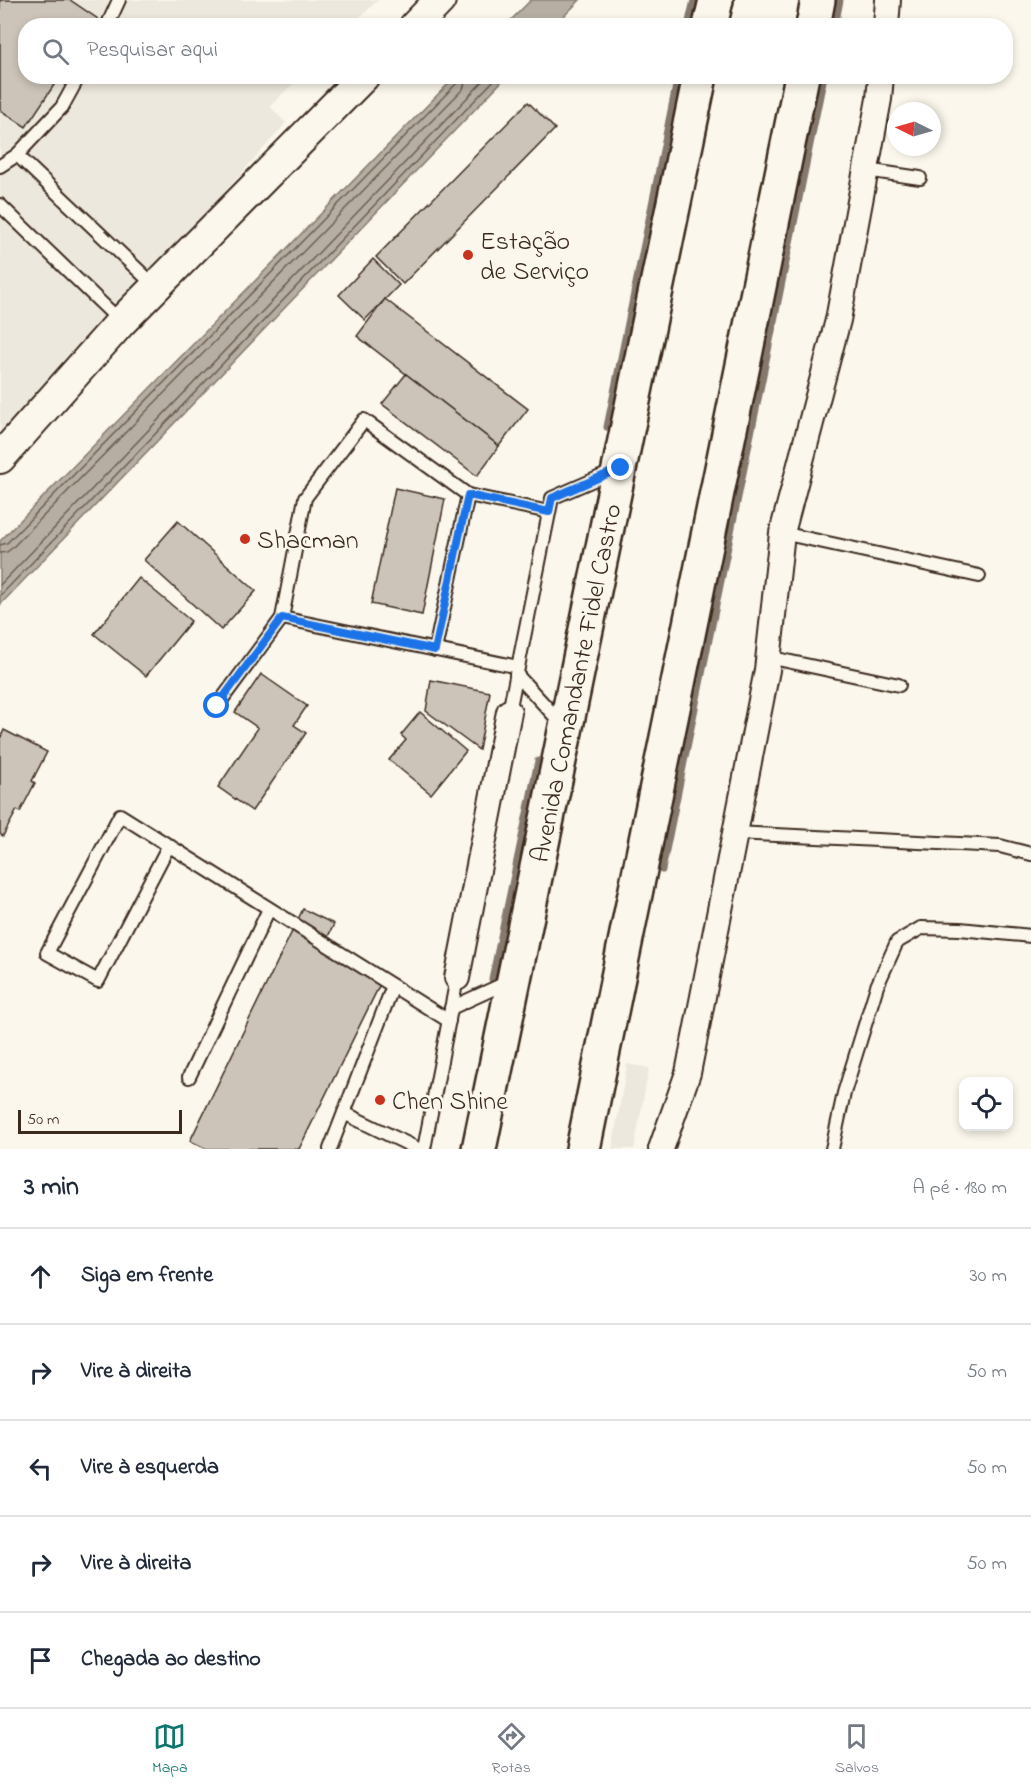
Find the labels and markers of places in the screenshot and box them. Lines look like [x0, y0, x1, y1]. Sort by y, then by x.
place label: Estação de Serviço [480, 224, 589, 292]
marker: Estação de Serviço [461, 248, 475, 262]
place label: Shacman [257, 523, 359, 561]
marker: Shacman [238, 532, 252, 546]
place label: Chen Shine [392, 1084, 508, 1122]
marker: Chen Shine [373, 1093, 387, 1107]

